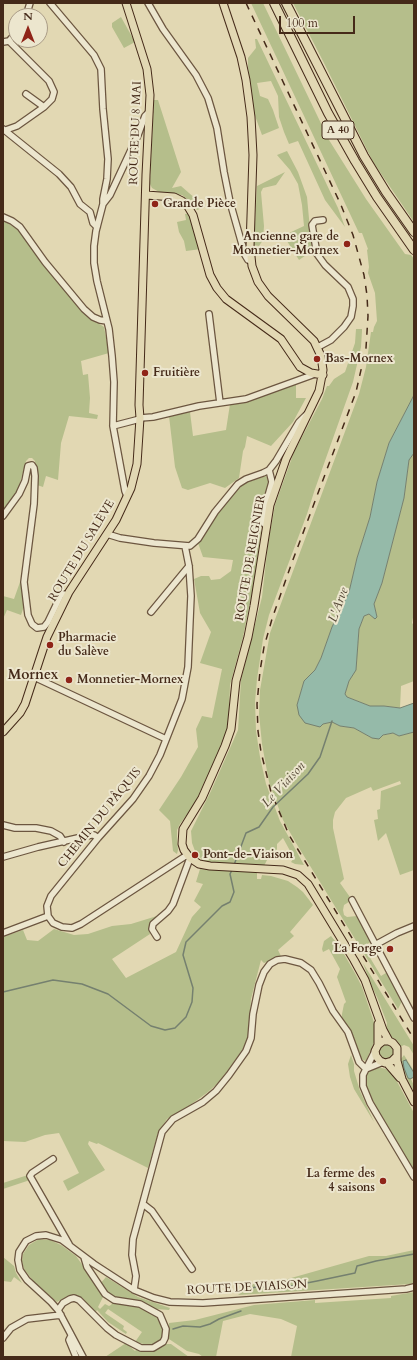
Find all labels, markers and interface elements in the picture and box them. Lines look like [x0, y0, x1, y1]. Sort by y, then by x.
north arrow [8, 8, 48, 48]
scale bar [281, 8, 357, 34]
text: N [23, 9, 33, 24]
text: 100 m [286, 15, 318, 31]
street label: ROUTE DU 8 MAI [127, 81, 145, 185]
road number: A 40 [322, 121, 354, 139]
place label: Grande Pièce [163, 197, 236, 211]
marker: Grande Pièce [150, 199, 160, 209]
place label: Ancienne gare de Monnetier-Mornex [232, 230, 339, 258]
marker: Ancienne gare de Monnetier-Mornex [342, 239, 352, 249]
place label: Bas-Mornex [325, 352, 393, 366]
marker: Bas-Mornex [312, 354, 322, 364]
place label: Fruitière [153, 366, 200, 380]
marker: Fruitière [140, 368, 150, 378]
street label: ROUTE DE REIGNIER [233, 494, 269, 622]
street label: ROUTE DU SALÈVE [46, 498, 118, 604]
water label: L'Arve [326, 585, 352, 625]
place label: Pharmacie du Salève [58, 631, 116, 659]
marker: Pharmacie du Salève [45, 640, 55, 650]
district label: Mornex [8, 668, 58, 684]
place label: Monnetier-Mornex [77, 673, 184, 687]
marker: Monnetier-Mornex [64, 675, 74, 685]
water label: Le Viaison [259, 759, 309, 811]
street label: CHEMIN DU PÂQUIS [55, 765, 145, 871]
place label: Pont-de-Viaison [203, 848, 293, 862]
marker: Pont-de-Viaison [190, 850, 200, 860]
place label: La Forge [334, 942, 382, 956]
marker: La Forge [385, 944, 395, 954]
place label: La ferme des 4 saisons [306, 1167, 375, 1195]
marker: La ferme des 4 saisons [378, 1176, 388, 1186]
street label: ROUTE DE VIAISON [186, 1278, 308, 1298]

